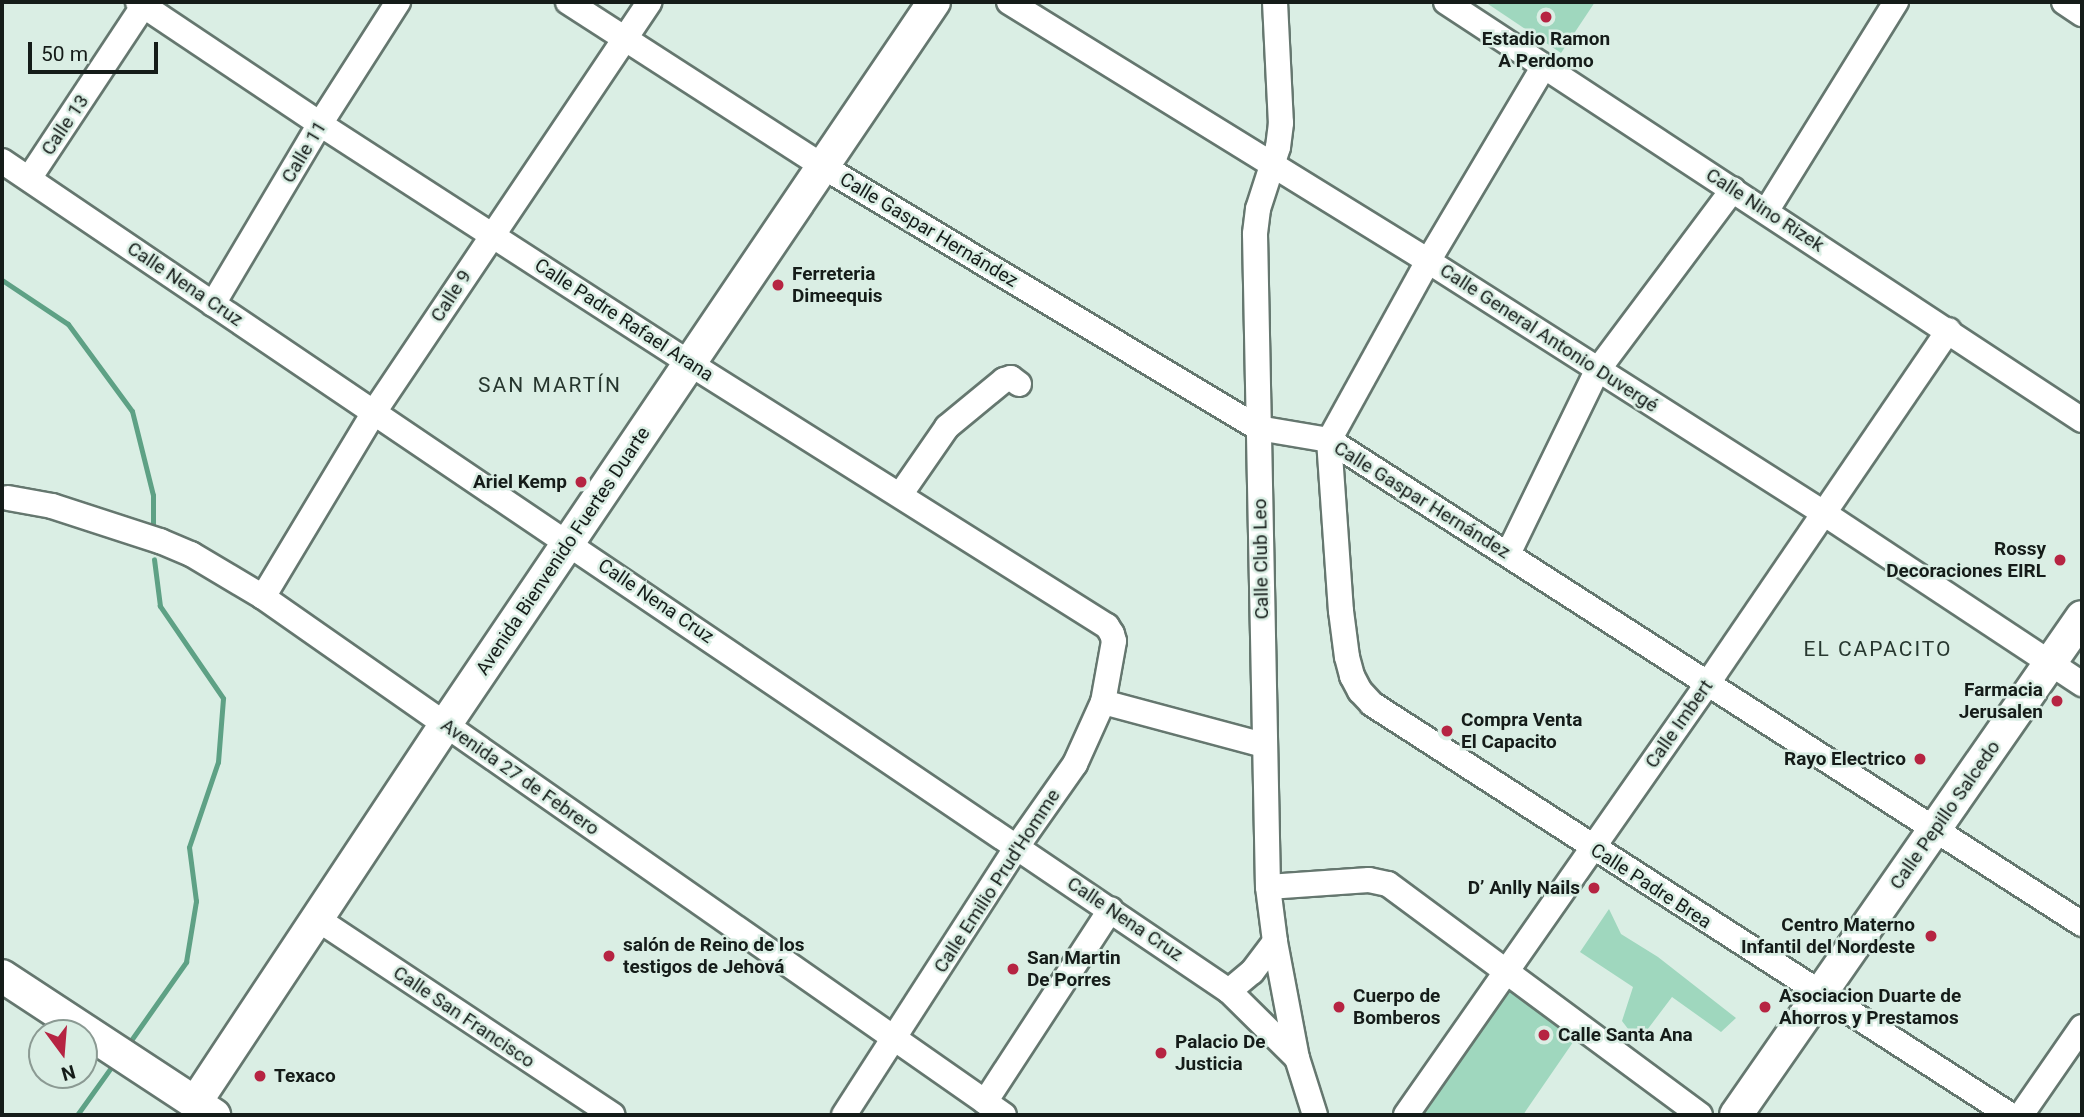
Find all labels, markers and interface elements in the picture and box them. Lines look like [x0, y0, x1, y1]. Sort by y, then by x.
marker: Estadio Ramon A Perdomo [1538, 9, 1554, 25]
scale bar [32, 28, 161, 72]
place label: Estadio Ramon A Perdomo [1482, 28, 1610, 72]
text: 50 m [41, 42, 88, 66]
street label: Calle 13 [37, 90, 93, 160]
street label: Calle 11 [277, 117, 331, 187]
street label: Calle Nino Rizek [1702, 163, 1828, 257]
street label: Calle Gaspar Hernández [836, 168, 1022, 292]
street label: Calle Nena Cruz [123, 237, 247, 331]
street label: Calle Padre Rafael Arana [530, 254, 718, 386]
street label: Calle General Antonio Duvergé [1436, 259, 1662, 417]
place label: Ferreteria Dimeequis [792, 263, 883, 307]
street label: Calle 9 [426, 266, 476, 326]
marker: Ferreteria Dimeequis [770, 277, 786, 293]
district label: SAN MARTÍN [479, 372, 621, 398]
street label: Avenida Bienvenido Fuertes Duarte [471, 423, 655, 679]
street label: Calle Gaspar Hernández [1330, 436, 1514, 564]
place label: Ariel Kemp [473, 471, 567, 493]
marker: Ariel Kemp [573, 474, 589, 490]
street label: Calle Club Leo [1249, 498, 1273, 620]
place label: Rossy Decoraciones EIRL [1886, 538, 2046, 582]
marker: Rossy Decoraciones EIRL [2052, 552, 2068, 568]
street label: Calle Nena Cruz [594, 554, 718, 648]
district label: EL CAPACITO [1805, 636, 1951, 662]
street label: Calle Imbert [1640, 676, 1718, 772]
place label: Farmacia Jerusalen [1959, 679, 2043, 723]
marker: Farmacia Jerusalen [2049, 693, 2065, 709]
place label: Compra Venta El Capacito [1461, 709, 1582, 753]
street label: Avenida 27 de Febrero [436, 714, 604, 840]
marker: Compra Venta El Capacito [1439, 723, 1455, 739]
street label: Calle Pepillo Salcedo [1885, 736, 2005, 894]
place label: Rayo Electrico [1784, 748, 1906, 770]
marker: Rayo Electrico [1912, 751, 1928, 767]
street label: Calle Emilio Prud'Homme [929, 785, 1065, 977]
street label: Calle Padre Brea [1586, 839, 1716, 933]
street label: Calle Nena Cruz [1063, 872, 1187, 966]
place label: D’ Anlly Nails [1468, 877, 1580, 899]
marker: D’ Anlly Nails [1586, 880, 1602, 896]
place label: Centro Materno Infantil del Nordeste [1741, 914, 1915, 958]
marker: Centro Materno Infantil del Nordeste [1921, 926, 1941, 946]
place label: salón de Reino de los testigos de Jehová [623, 934, 804, 978]
place label: San Martin De Porres [1027, 947, 1121, 991]
marker: salón de Reino de los testigos de Jehová [601, 948, 617, 964]
street label: Calle San Francisco [389, 961, 539, 1073]
marker: San Martin De Porres [1005, 961, 1021, 977]
place label: Cuerpo de Bomberos [1353, 985, 1440, 1029]
place label: Asociacion Duarte de Ahorros y Prestamos [1779, 985, 1961, 1029]
marker: Cuerpo de Bomberos [1331, 999, 1347, 1015]
marker: Asociacion Duarte de Ahorros y Prestamos [1757, 999, 1773, 1015]
north arrow [28, 1019, 98, 1089]
place label: Calle Santa Ana [1558, 1024, 1693, 1046]
marker: Calle Santa Ana [1536, 1027, 1552, 1043]
place label: Palacio De Justicia [1175, 1031, 1265, 1075]
marker: Palacio De Justicia [1153, 1045, 1169, 1061]
text: N [59, 1060, 78, 1086]
place label: Texaco [274, 1065, 336, 1087]
marker: Texaco [252, 1068, 268, 1084]

